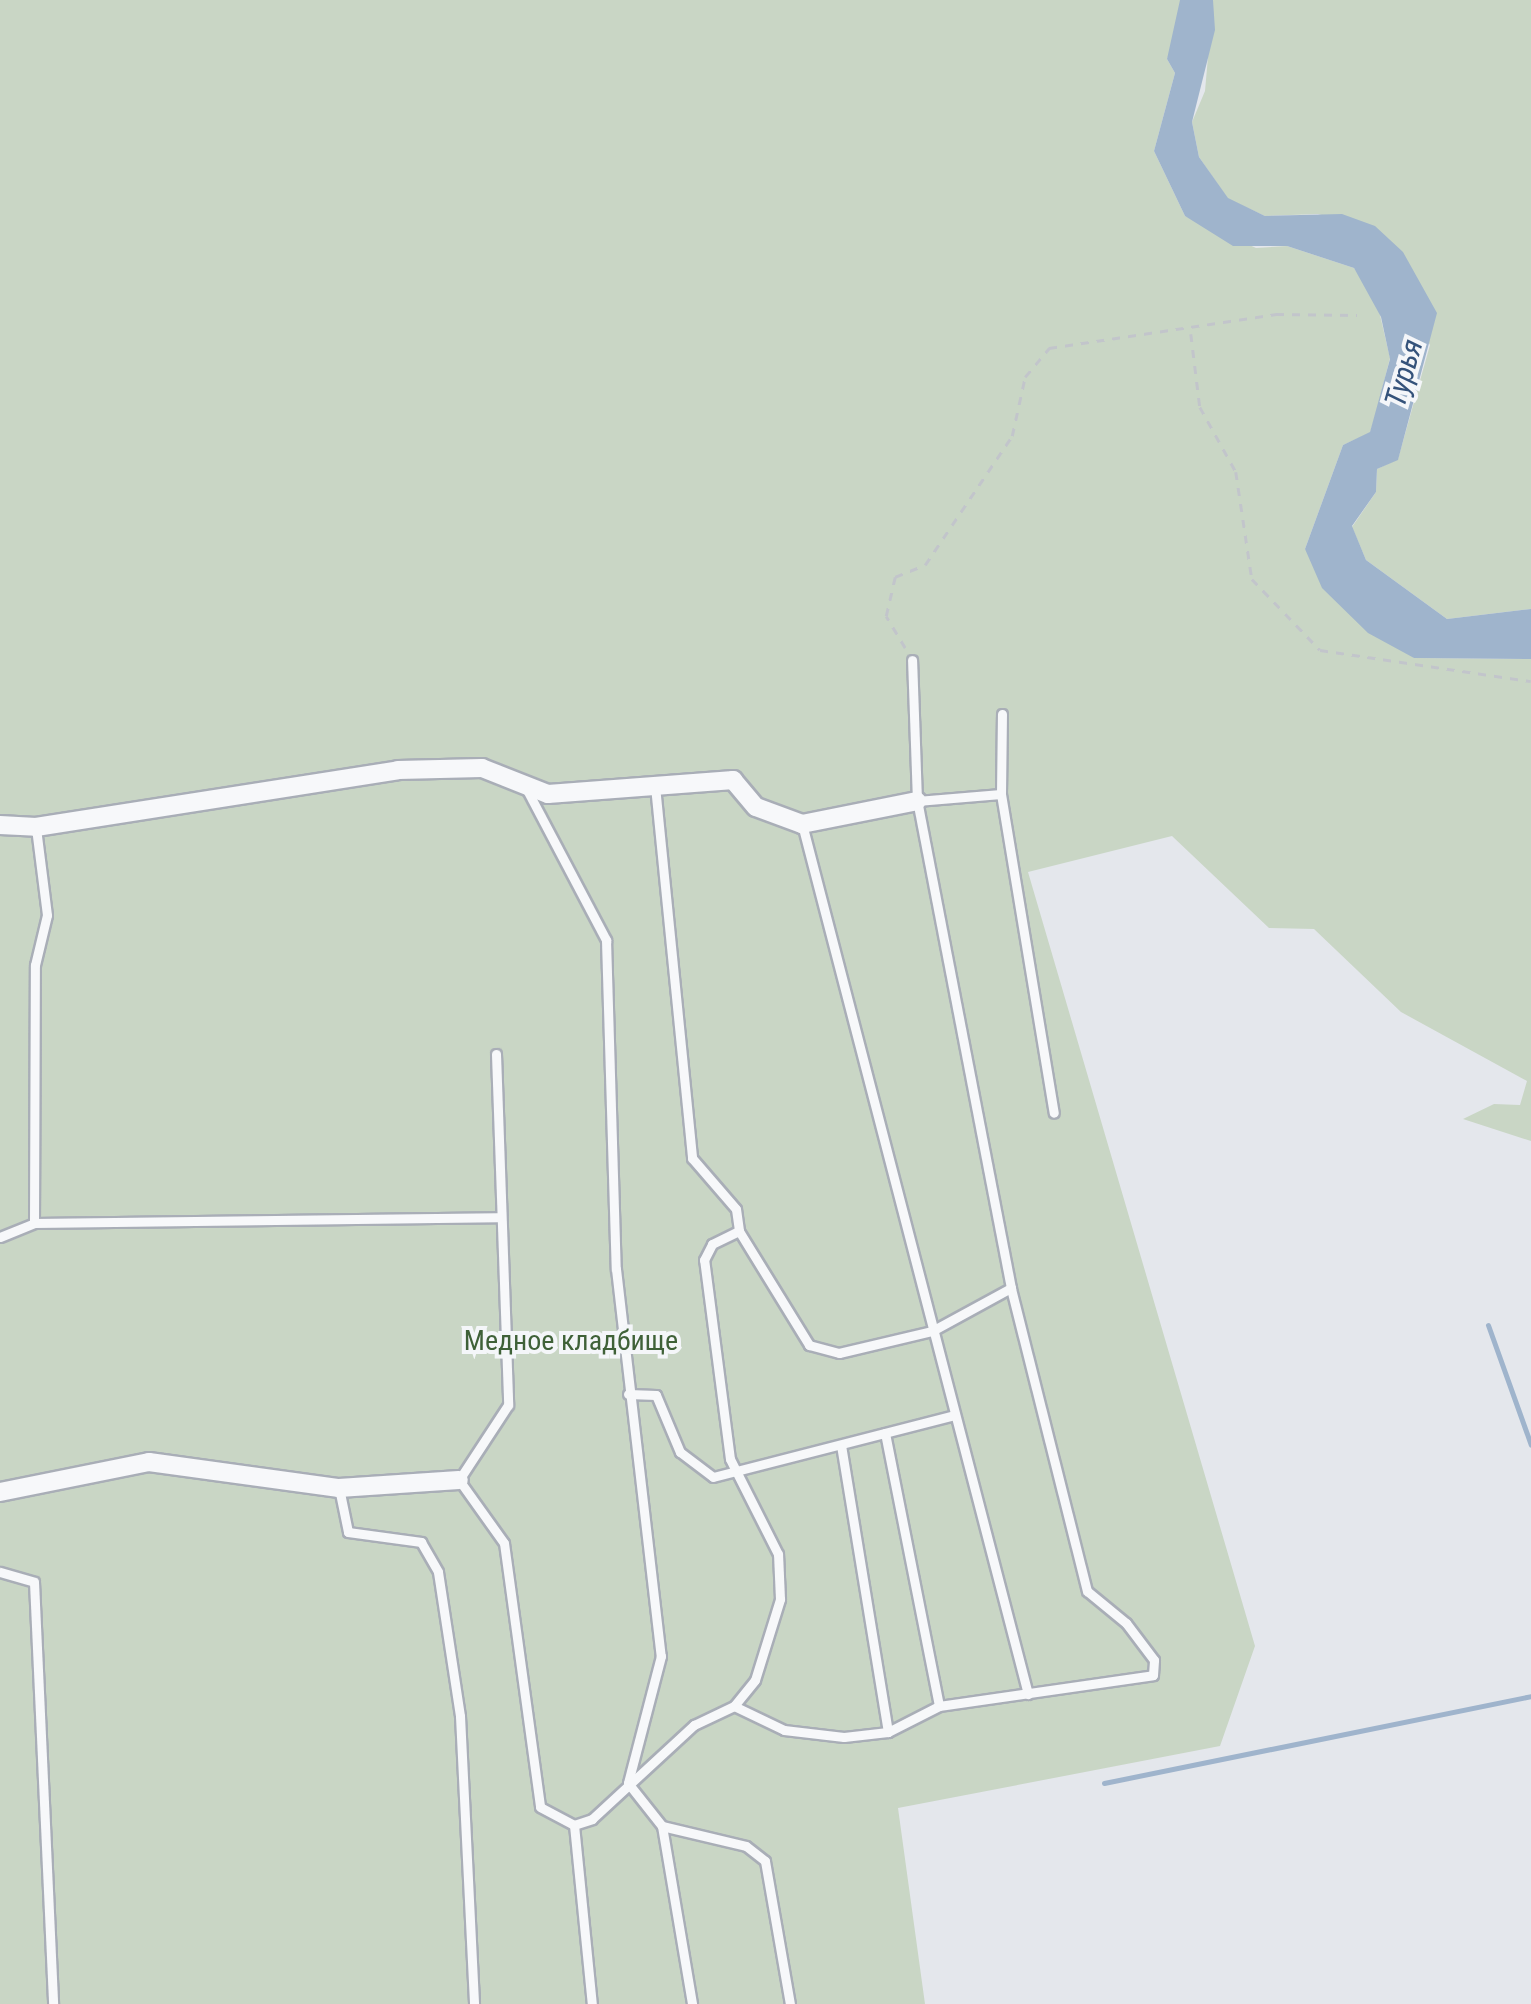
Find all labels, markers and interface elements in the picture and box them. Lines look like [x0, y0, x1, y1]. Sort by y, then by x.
water label: Турья [1377, 335, 1431, 411]
park label: Медное кладбище [464, 1324, 678, 1358]

